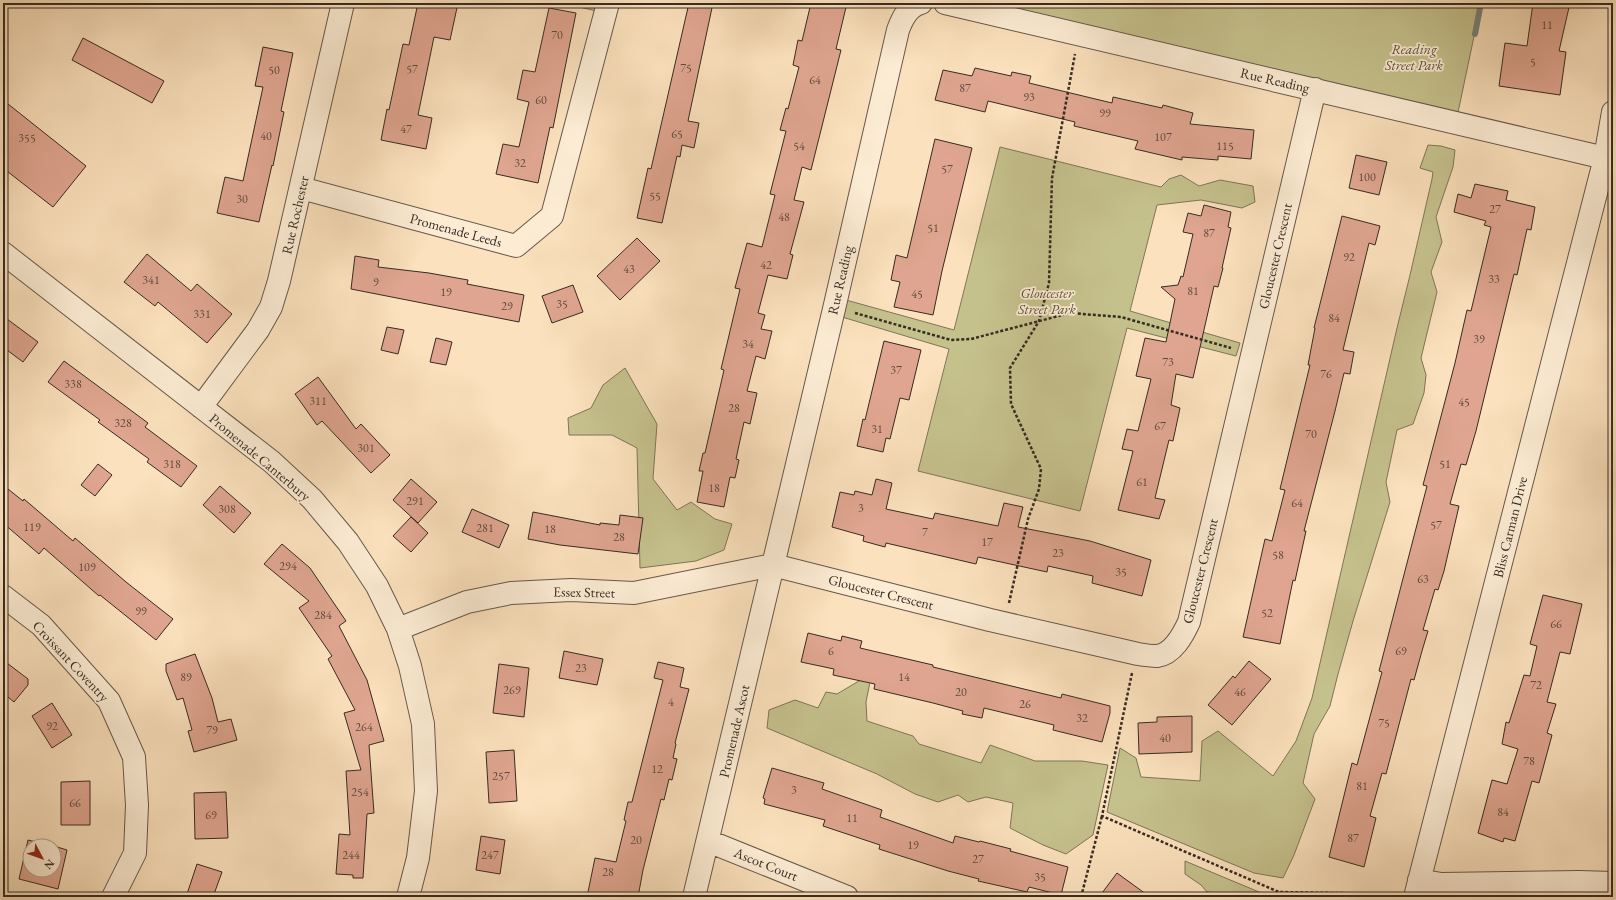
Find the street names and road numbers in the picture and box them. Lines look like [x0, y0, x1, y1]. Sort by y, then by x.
street label: Rue Reading [1239, 63, 1312, 97]
street label: Rue Rochester [277, 174, 313, 256]
street label: Gloucester Crescent [1254, 201, 1296, 311]
street label: Promenade Leeds [408, 209, 504, 251]
street label: Rue Reading [823, 243, 857, 316]
street label: Promenade Canterbury [206, 409, 315, 505]
street label: Bliss Carman Drive [1489, 474, 1531, 579]
street label: Gloucester Crescent [1178, 516, 1222, 626]
street label: Gloucester Crescent [826, 570, 936, 614]
street label: Essex Street [553, 582, 616, 602]
street label: Croissant Coventry [29, 617, 114, 706]
street label: Promenade Ascot [715, 682, 754, 779]
street label: Ascot Court [731, 843, 801, 885]

